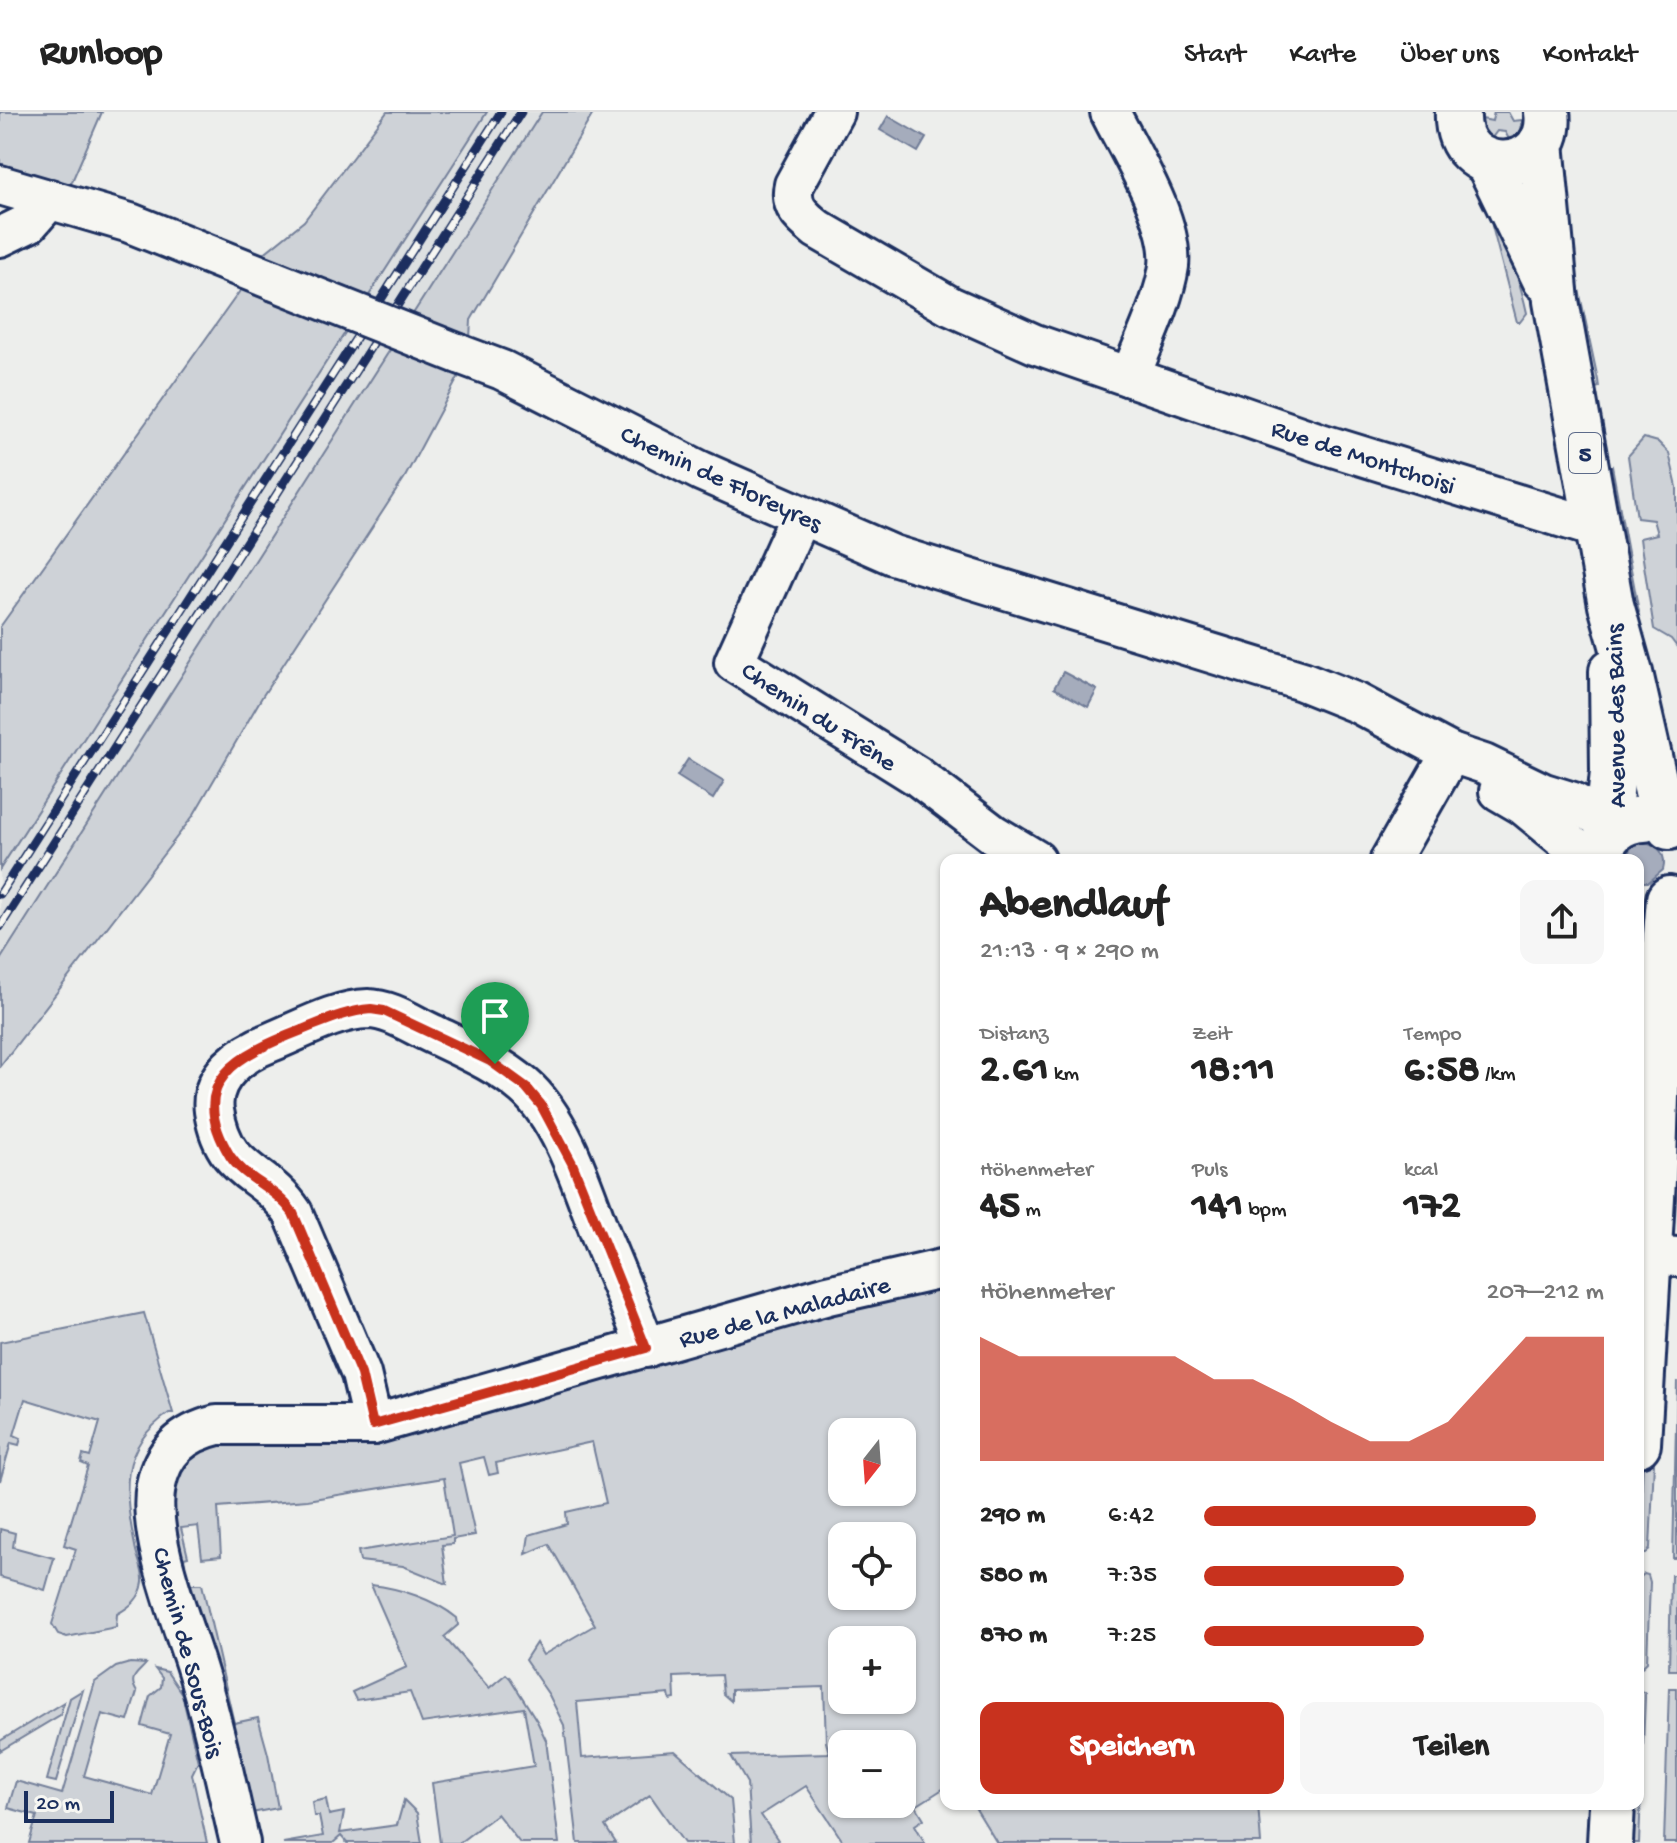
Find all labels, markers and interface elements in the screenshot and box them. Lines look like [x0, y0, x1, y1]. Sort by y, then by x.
text: Runloop [40, 33, 162, 77]
text: Start [1184, 39, 1245, 72]
text: Karte [1289, 39, 1356, 72]
text: Über uns [1400, 39, 1499, 72]
text: Kontakt [1543, 39, 1637, 72]
street label: Rue de Montchoisi [1267, 415, 1459, 504]
street label: Chemin de Floreyres [614, 421, 827, 542]
road number: 5 [1569, 433, 1601, 473]
street label: Avenue des Bains [1601, 622, 1636, 808]
street label: Chemin du Frêne [734, 657, 902, 781]
button: share [1520, 880, 1604, 964]
text: Abendlauf [980, 881, 1167, 933]
text: 21:13 · 9 × 290 m [980, 937, 1159, 968]
pin [461, 982, 529, 1064]
icon: arrive [473, 994, 517, 1038]
text: Distanz [980, 1022, 1049, 1048]
text: Zeit [1192, 1022, 1231, 1048]
text: Tempo [1404, 1022, 1462, 1048]
text: 2.61 [980, 1048, 1049, 1095]
text: 18:11 [1192, 1048, 1275, 1095]
text: 6:58 [1404, 1048, 1480, 1095]
text: km [1049, 1062, 1079, 1088]
text: /km [1480, 1062, 1516, 1088]
text: Höhenmeter [980, 1158, 1093, 1184]
text: Puls [1192, 1158, 1227, 1184]
text: kcal [1404, 1158, 1438, 1184]
text: 45 [980, 1184, 1020, 1231]
text: 141 [1192, 1184, 1243, 1231]
text: 172 [1404, 1184, 1461, 1231]
text: m [1020, 1198, 1041, 1224]
text: bpm [1243, 1198, 1287, 1224]
street label: Rue de la Maladaire [676, 1271, 895, 1357]
text: Höhenmeter [980, 1278, 1113, 1309]
text: 207–212 m [1486, 1278, 1604, 1309]
north arrow [828, 1418, 916, 1506]
map controls [828, 1418, 916, 1818]
text: 290 m [980, 1501, 1045, 1532]
text: 6:42 [1108, 1501, 1154, 1532]
button: locate [828, 1522, 916, 1610]
street label: Chemin de Sous-Bois [143, 1545, 229, 1763]
text: 580 m [980, 1561, 1047, 1592]
text: 7:35 [1108, 1561, 1157, 1592]
text: 870 m [980, 1621, 1047, 1652]
text: 7:25 [1108, 1621, 1156, 1652]
button: + [828, 1626, 916, 1714]
button: Speichern [980, 1702, 1284, 1794]
button: Teilen [1300, 1702, 1604, 1794]
button: − [828, 1730, 916, 1818]
scale bar [24, 1787, 114, 1823]
text: 20 m [36, 1792, 80, 1818]

